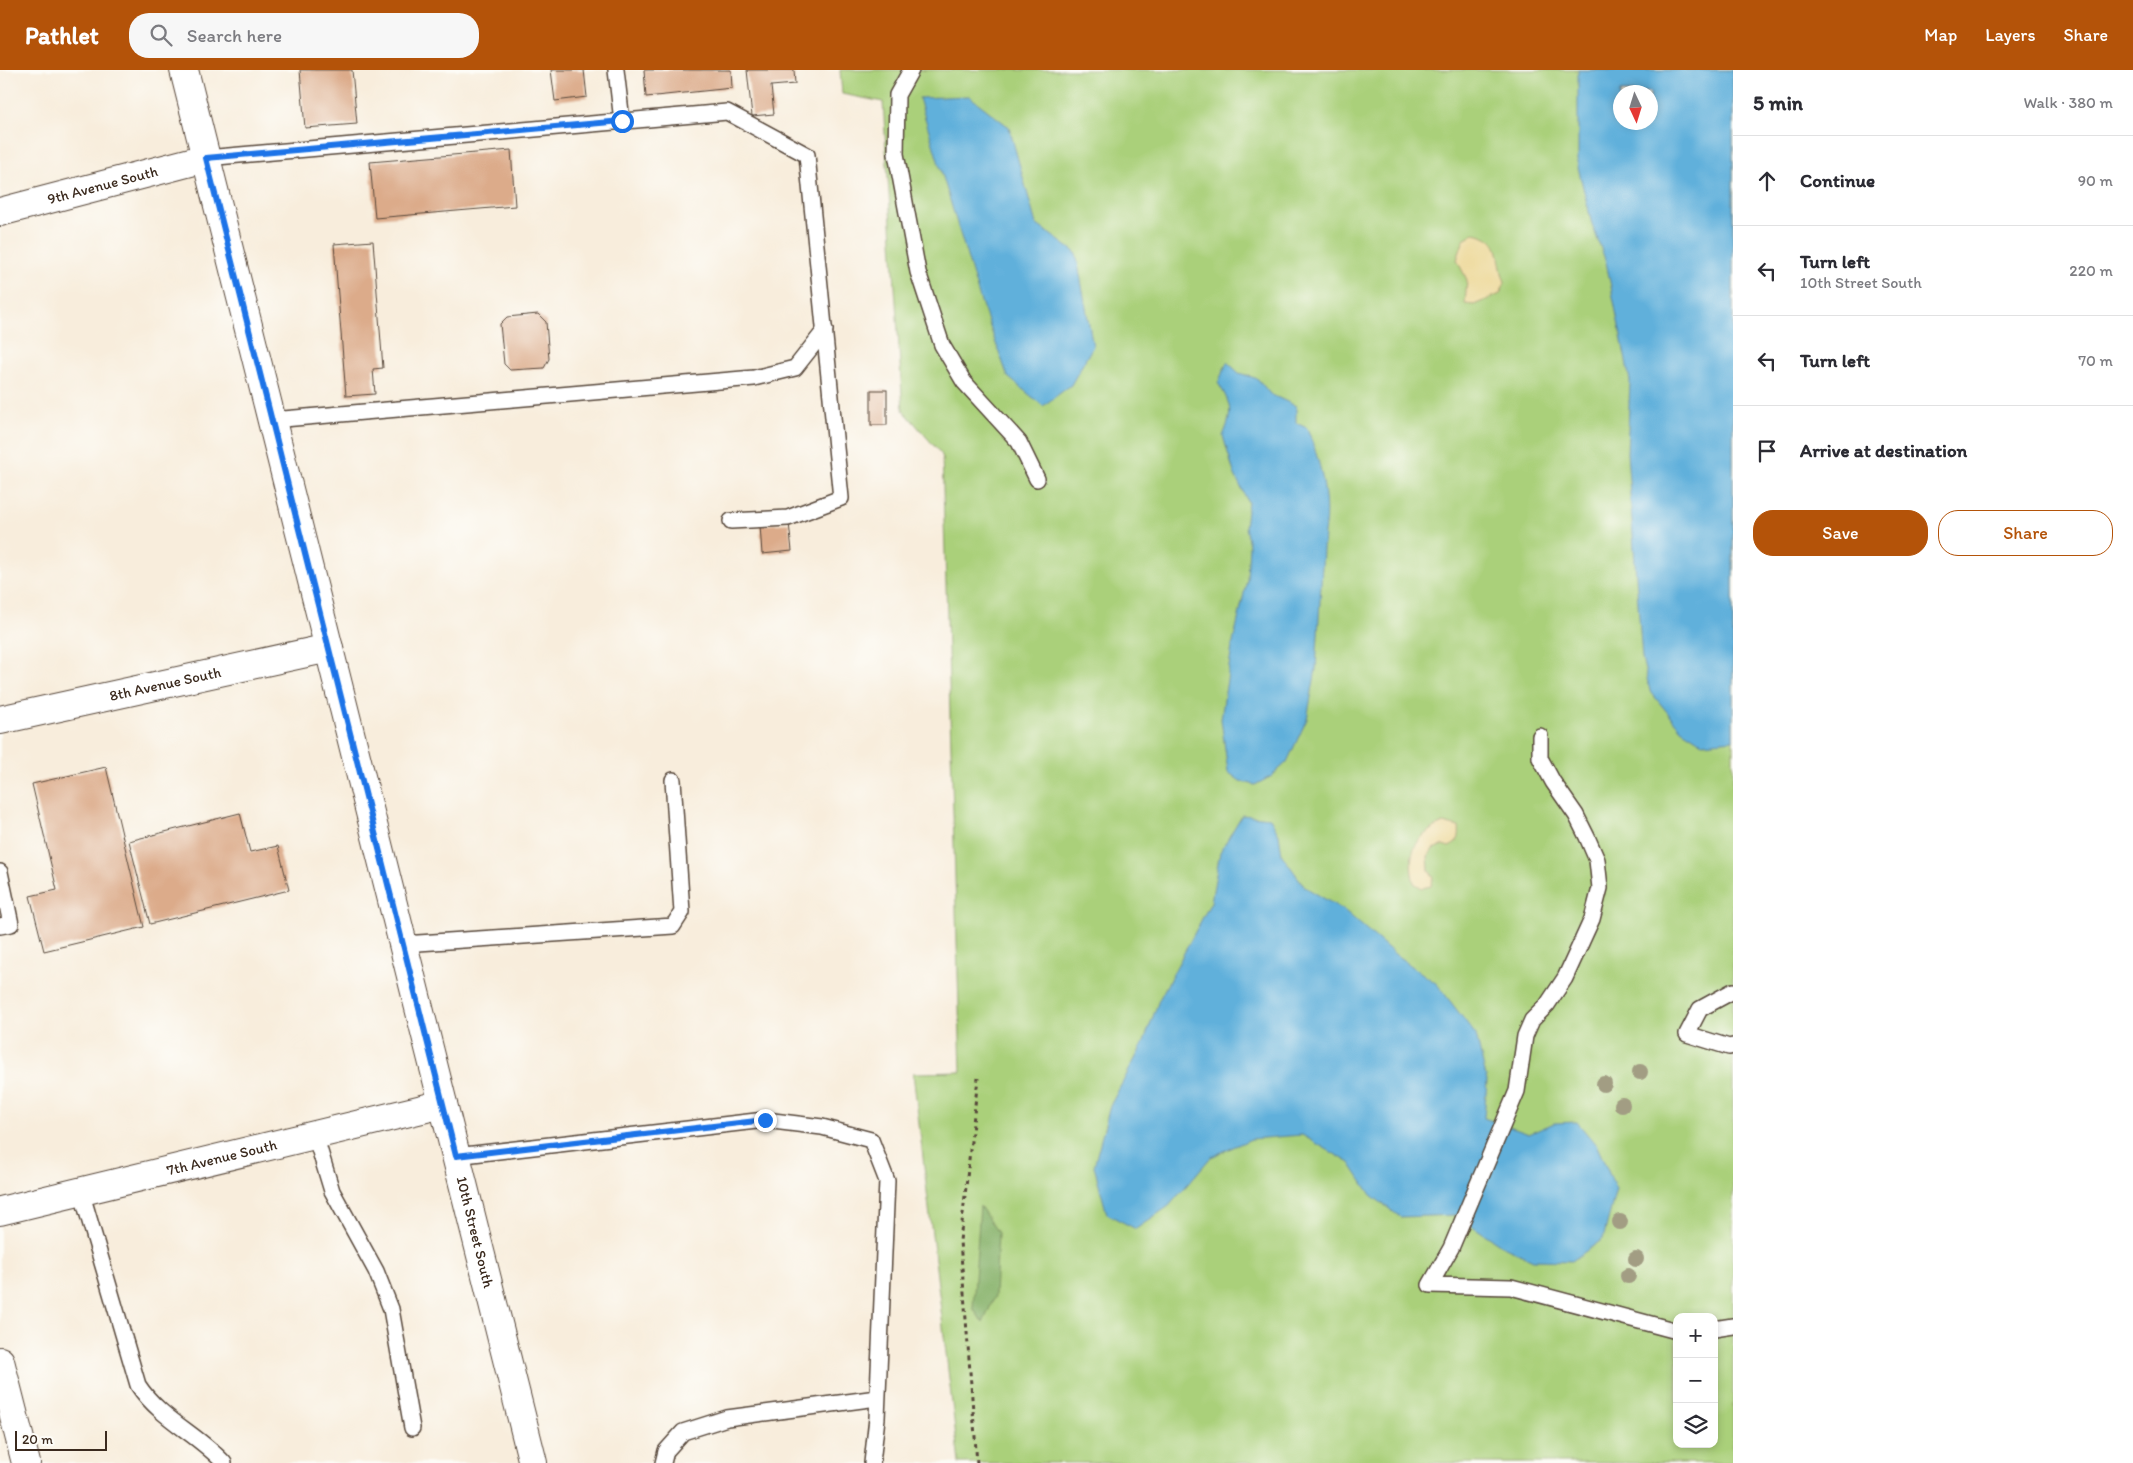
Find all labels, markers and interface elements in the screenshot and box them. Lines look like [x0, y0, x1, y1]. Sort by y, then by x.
search box [129, 13, 479, 58]
text: Pathlet [25, 21, 99, 50]
icon: search [147, 21, 175, 49]
text: Search here [187, 24, 282, 47]
text: Map [1924, 24, 1957, 46]
text: Layers [1985, 24, 2035, 46]
text: Share [2063, 24, 2108, 46]
north arrow [1613, 85, 1658, 130]
text: 5 min [1753, 90, 1803, 115]
text: Walk · 380 m [2023, 93, 2113, 112]
route start [611, 110, 634, 133]
street label: 9th Avenue South [45, 162, 160, 208]
icon: ahead [1753, 167, 1781, 195]
text: Continue [1800, 169, 1875, 192]
text: 90 m [2078, 171, 2113, 190]
text: Turn left [1800, 250, 1870, 273]
icon: left [1753, 257, 1781, 285]
text: 220 m [2069, 261, 2113, 280]
text: 10th Street South [1800, 273, 1922, 292]
icon: left [1753, 347, 1781, 375]
text: Turn left [1800, 349, 1870, 372]
text: 70 m [2078, 351, 2113, 370]
icon: arrive [1753, 437, 1781, 465]
text: Arrive at destination [1800, 439, 1967, 462]
button: Save [1753, 510, 1928, 556]
button: Share [1938, 510, 2113, 556]
street label: 8th Avenue South [108, 663, 223, 705]
route end [754, 1109, 777, 1132]
street label: 7th Avenue South [165, 1135, 279, 1179]
street label: 10th Street South [453, 1174, 498, 1290]
map controls [1673, 1313, 1718, 1448]
button: + [1673, 1313, 1718, 1358]
button: − [1673, 1358, 1718, 1403]
button: layers [1673, 1403, 1718, 1448]
scale bar [15, 1428, 108, 1451]
text: 20 m [22, 1431, 53, 1448]

